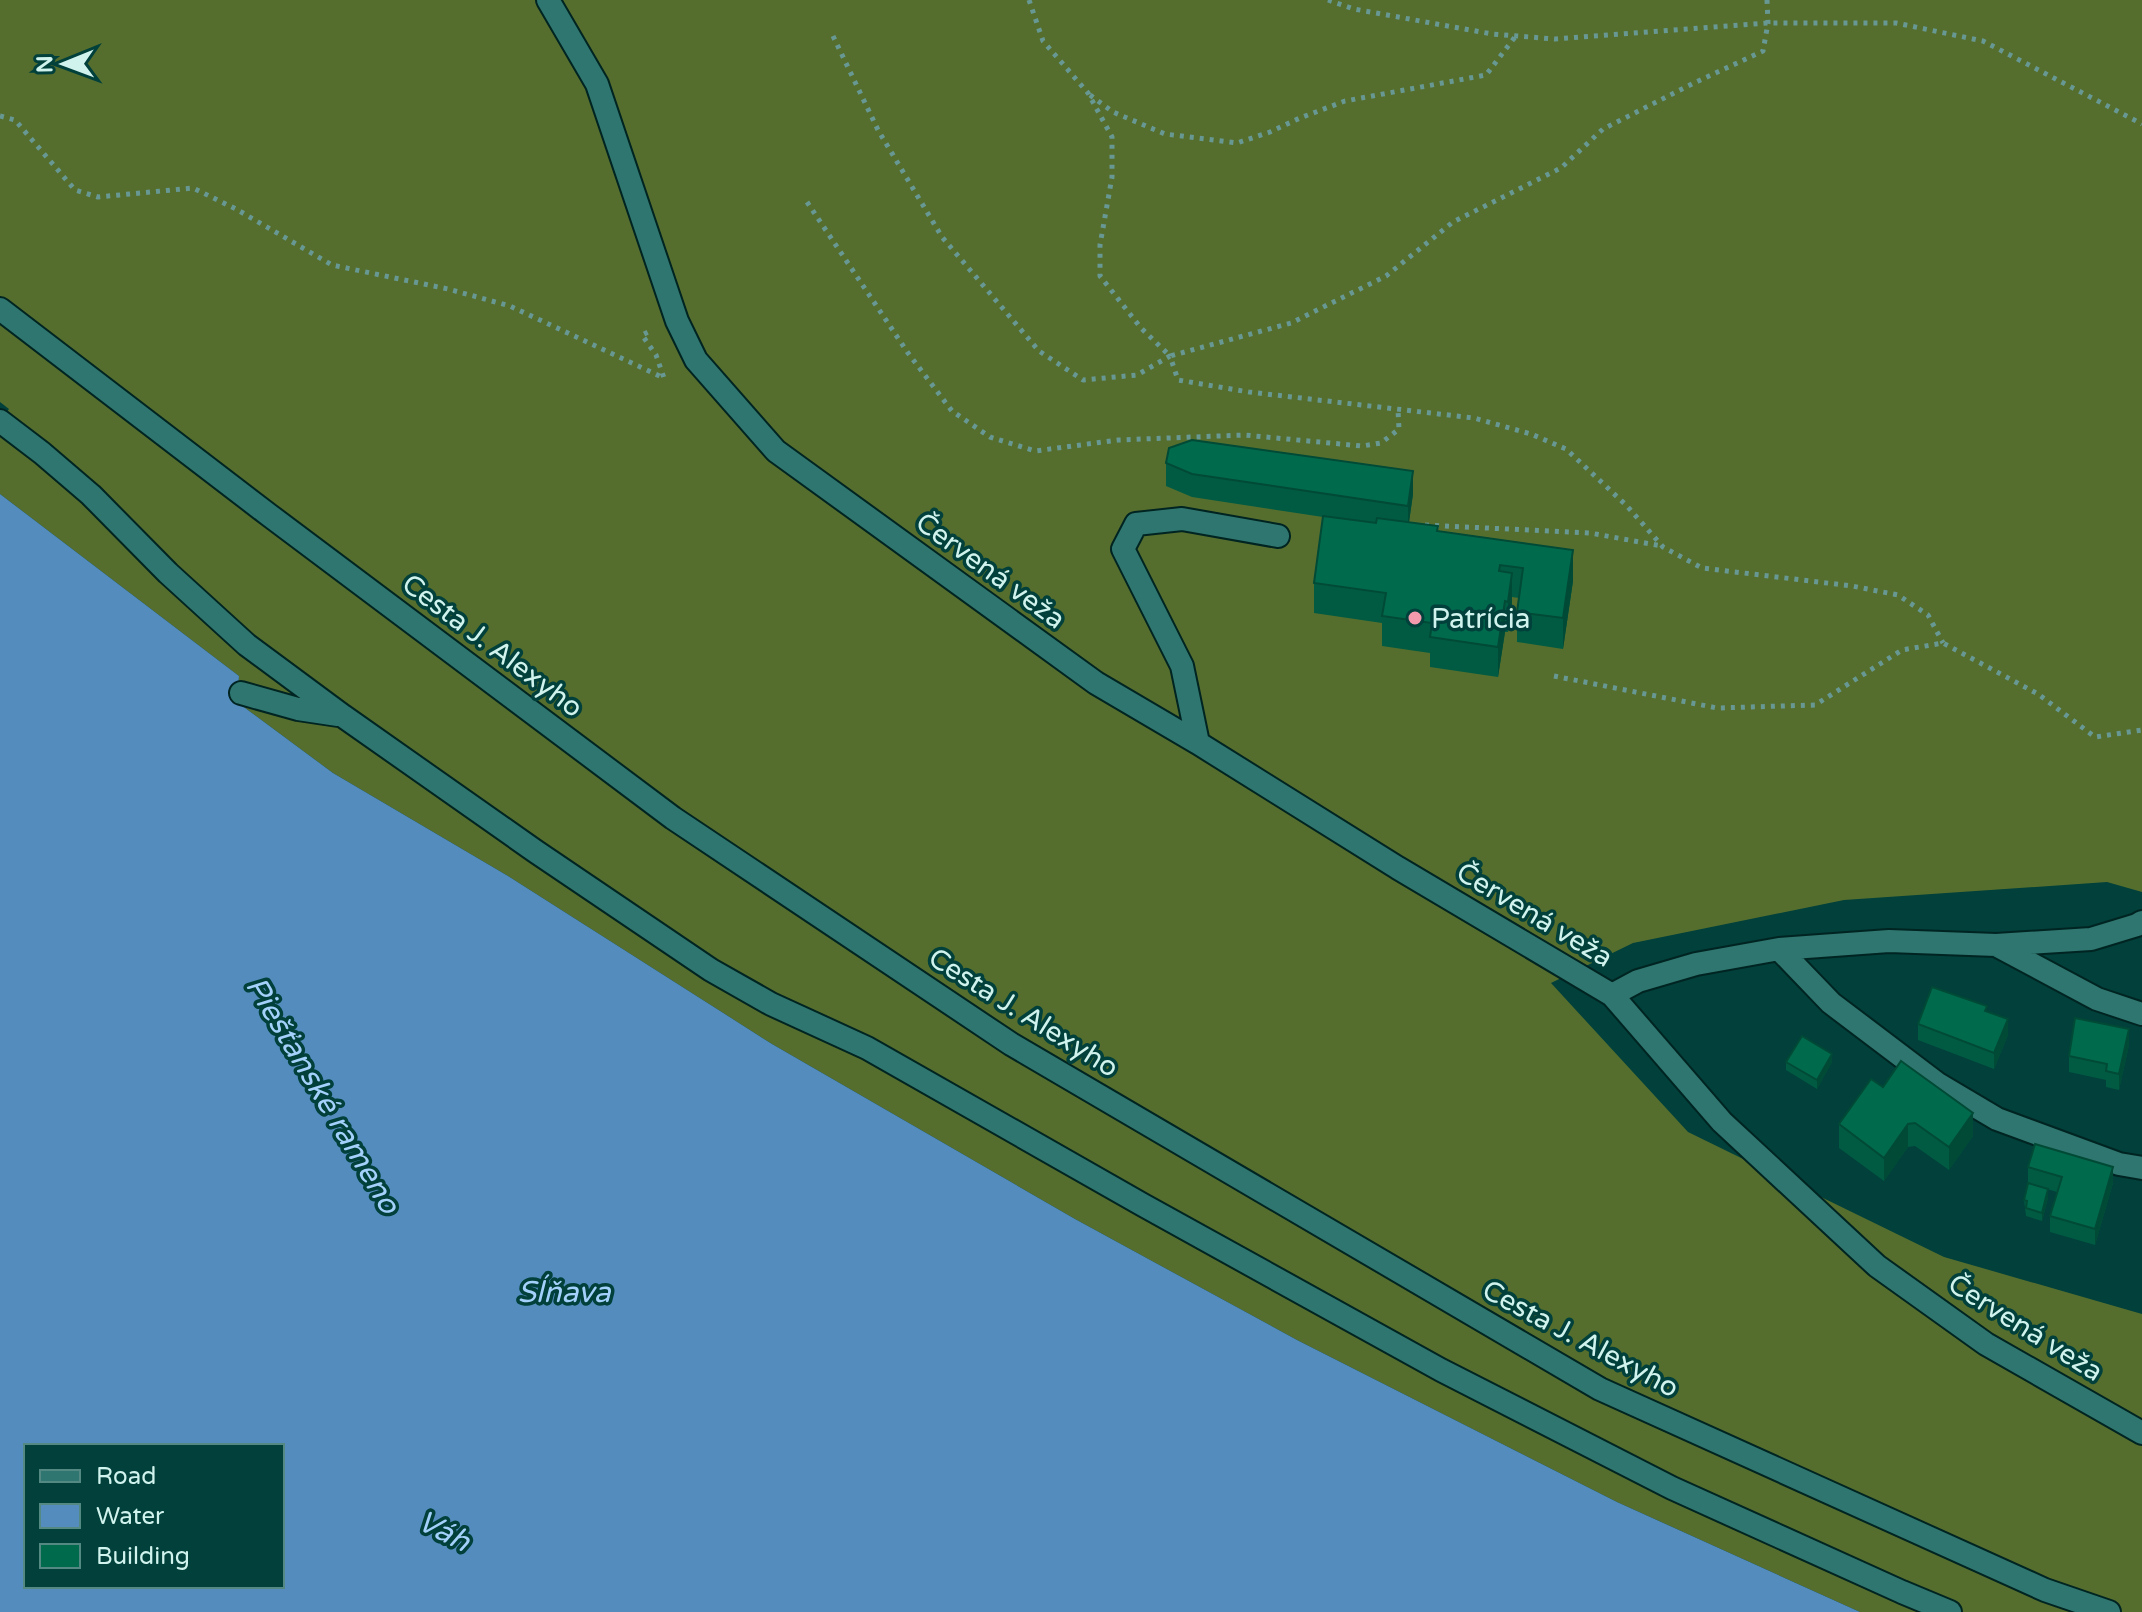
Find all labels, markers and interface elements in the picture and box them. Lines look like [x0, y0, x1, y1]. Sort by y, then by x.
north arrow [24, 24, 104, 104]
text: N [32, 55, 58, 73]
street label: Červená veža [909, 505, 1072, 636]
street label: Cesta J. Alexyho [395, 567, 590, 725]
place label: Patrícia [1431, 602, 1531, 636]
marker: Patrícia [1406, 609, 1424, 627]
street label: Červená veža [1450, 855, 1619, 975]
street label: Cesta J. Alexyho [922, 941, 1125, 1085]
water label: Piešťanské rameno [237, 970, 409, 1222]
street label: Červená veža [1942, 1267, 2109, 1389]
street label: Cesta J. Alexyho [1476, 1273, 1685, 1405]
water label: Sĺňava [517, 1274, 612, 1311]
legend [24, 1444, 284, 1588]
text: Road [96, 1462, 156, 1491]
text: Water [96, 1502, 165, 1531]
water label: Váh [411, 1503, 477, 1561]
text: Building [96, 1542, 190, 1571]

